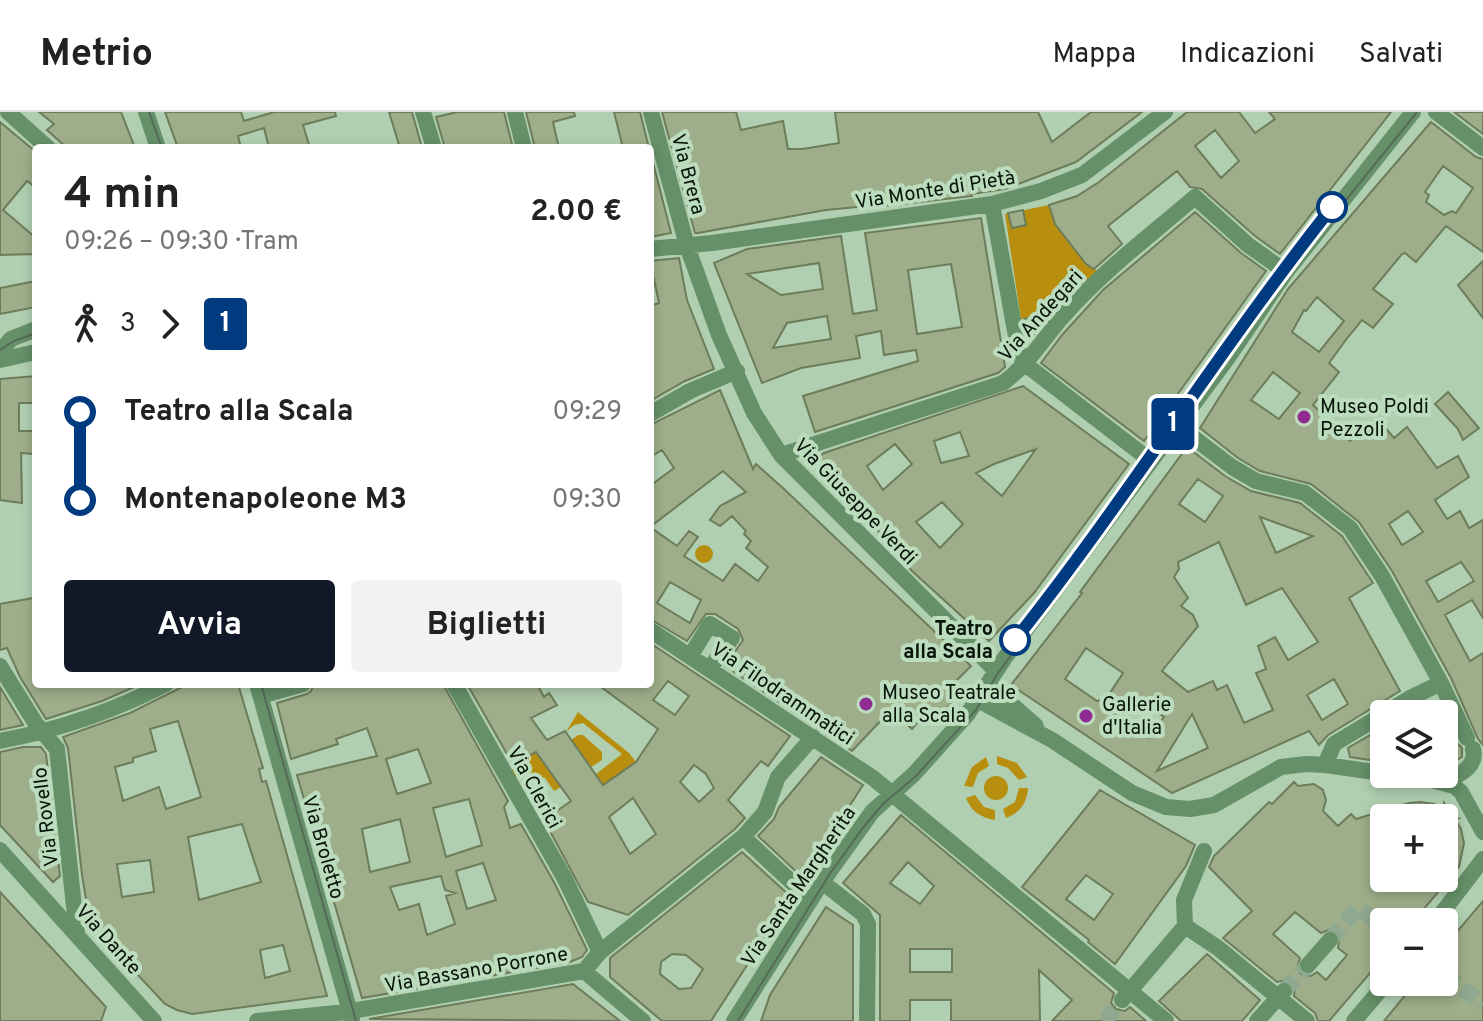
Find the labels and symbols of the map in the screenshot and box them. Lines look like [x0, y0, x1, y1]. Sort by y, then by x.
street label: Via Brera [664, 131, 710, 218]
street label: Via Monte di Pietà [854, 166, 1017, 216]
unlabelled marker [1317, 192, 1347, 222]
street label: Via Andegari [993, 265, 1090, 368]
place label: Museo Poldi Pezzoli [1320, 395, 1429, 444]
line badge: 1 [1147, 398, 1199, 450]
marker: Museo Poldi Pezzoli [1295, 408, 1313, 426]
street label: Via Giuseppe Verdi [787, 433, 922, 571]
place label: Teatro alla Scala [903, 617, 993, 666]
marker: Teatro alla Scala [1000, 625, 1030, 655]
street label: Via Filodrammatici [705, 637, 859, 752]
place label: Museo Teatrale alla Scala [882, 681, 1016, 730]
place label: Gallerie d'Italia [1102, 693, 1171, 742]
marker: Museo Teatrale alla Scala [857, 695, 875, 713]
marker: Gallerie d'Italia [1077, 707, 1095, 725]
street label: Via Clerici [500, 742, 567, 834]
street label: Via Rovello [28, 766, 66, 868]
street label: Via Broletto [295, 793, 349, 902]
street label: Via Santa Margherita [736, 802, 863, 972]
street label: Via Dante [69, 900, 146, 981]
street label: Via Bassano Porrone [383, 942, 570, 1000]

